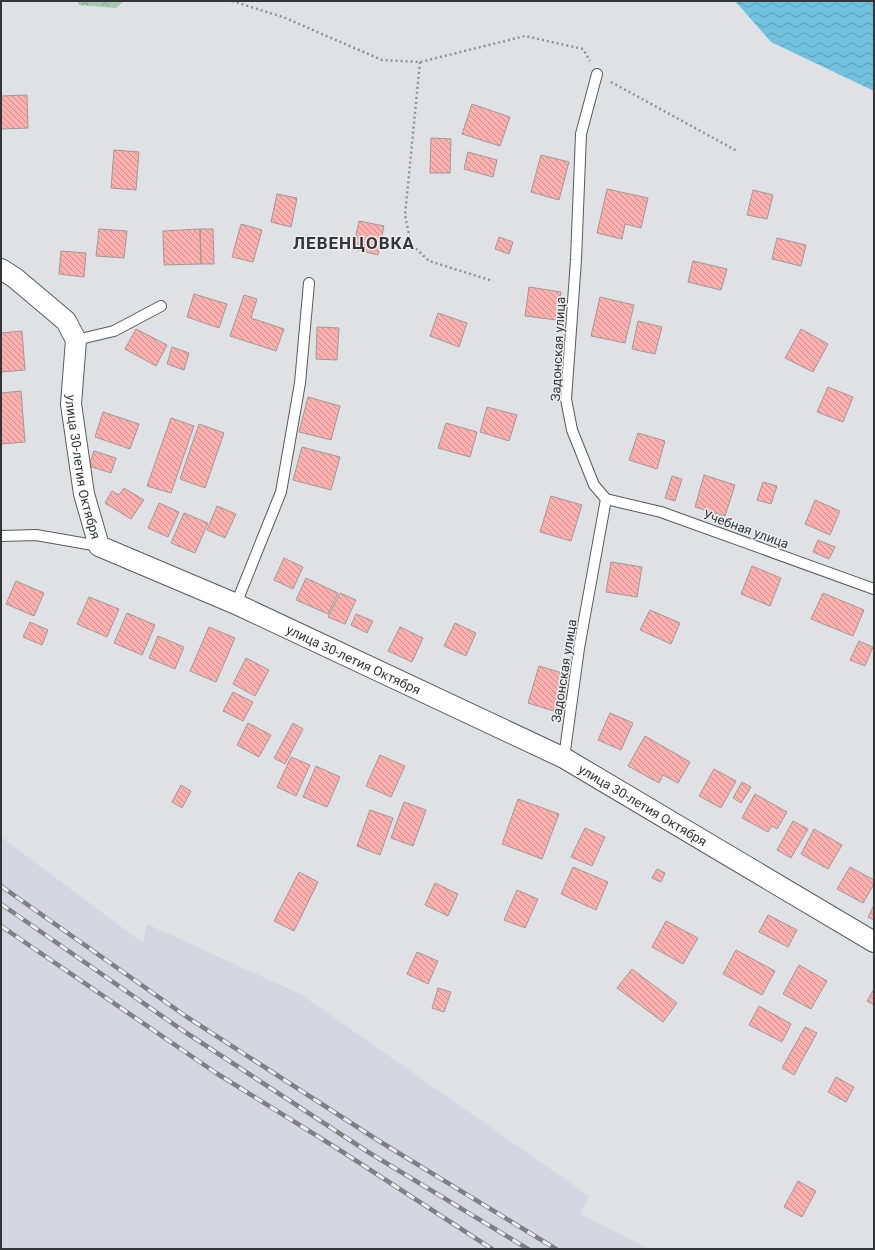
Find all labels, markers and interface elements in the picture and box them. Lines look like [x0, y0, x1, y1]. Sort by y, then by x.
district label: ЛЕВЕНЦОВКА [293, 233, 415, 253]
street label: Задонская улица [548, 296, 568, 402]
street label: улица 30-летия Октября [63, 394, 104, 541]
street label: Учебная улица [701, 507, 791, 551]
street label: Задонская улица [548, 618, 580, 724]
street label: улица 30-летия Октября [284, 621, 423, 697]
street label: улица 30-летия Октября [576, 761, 710, 849]

